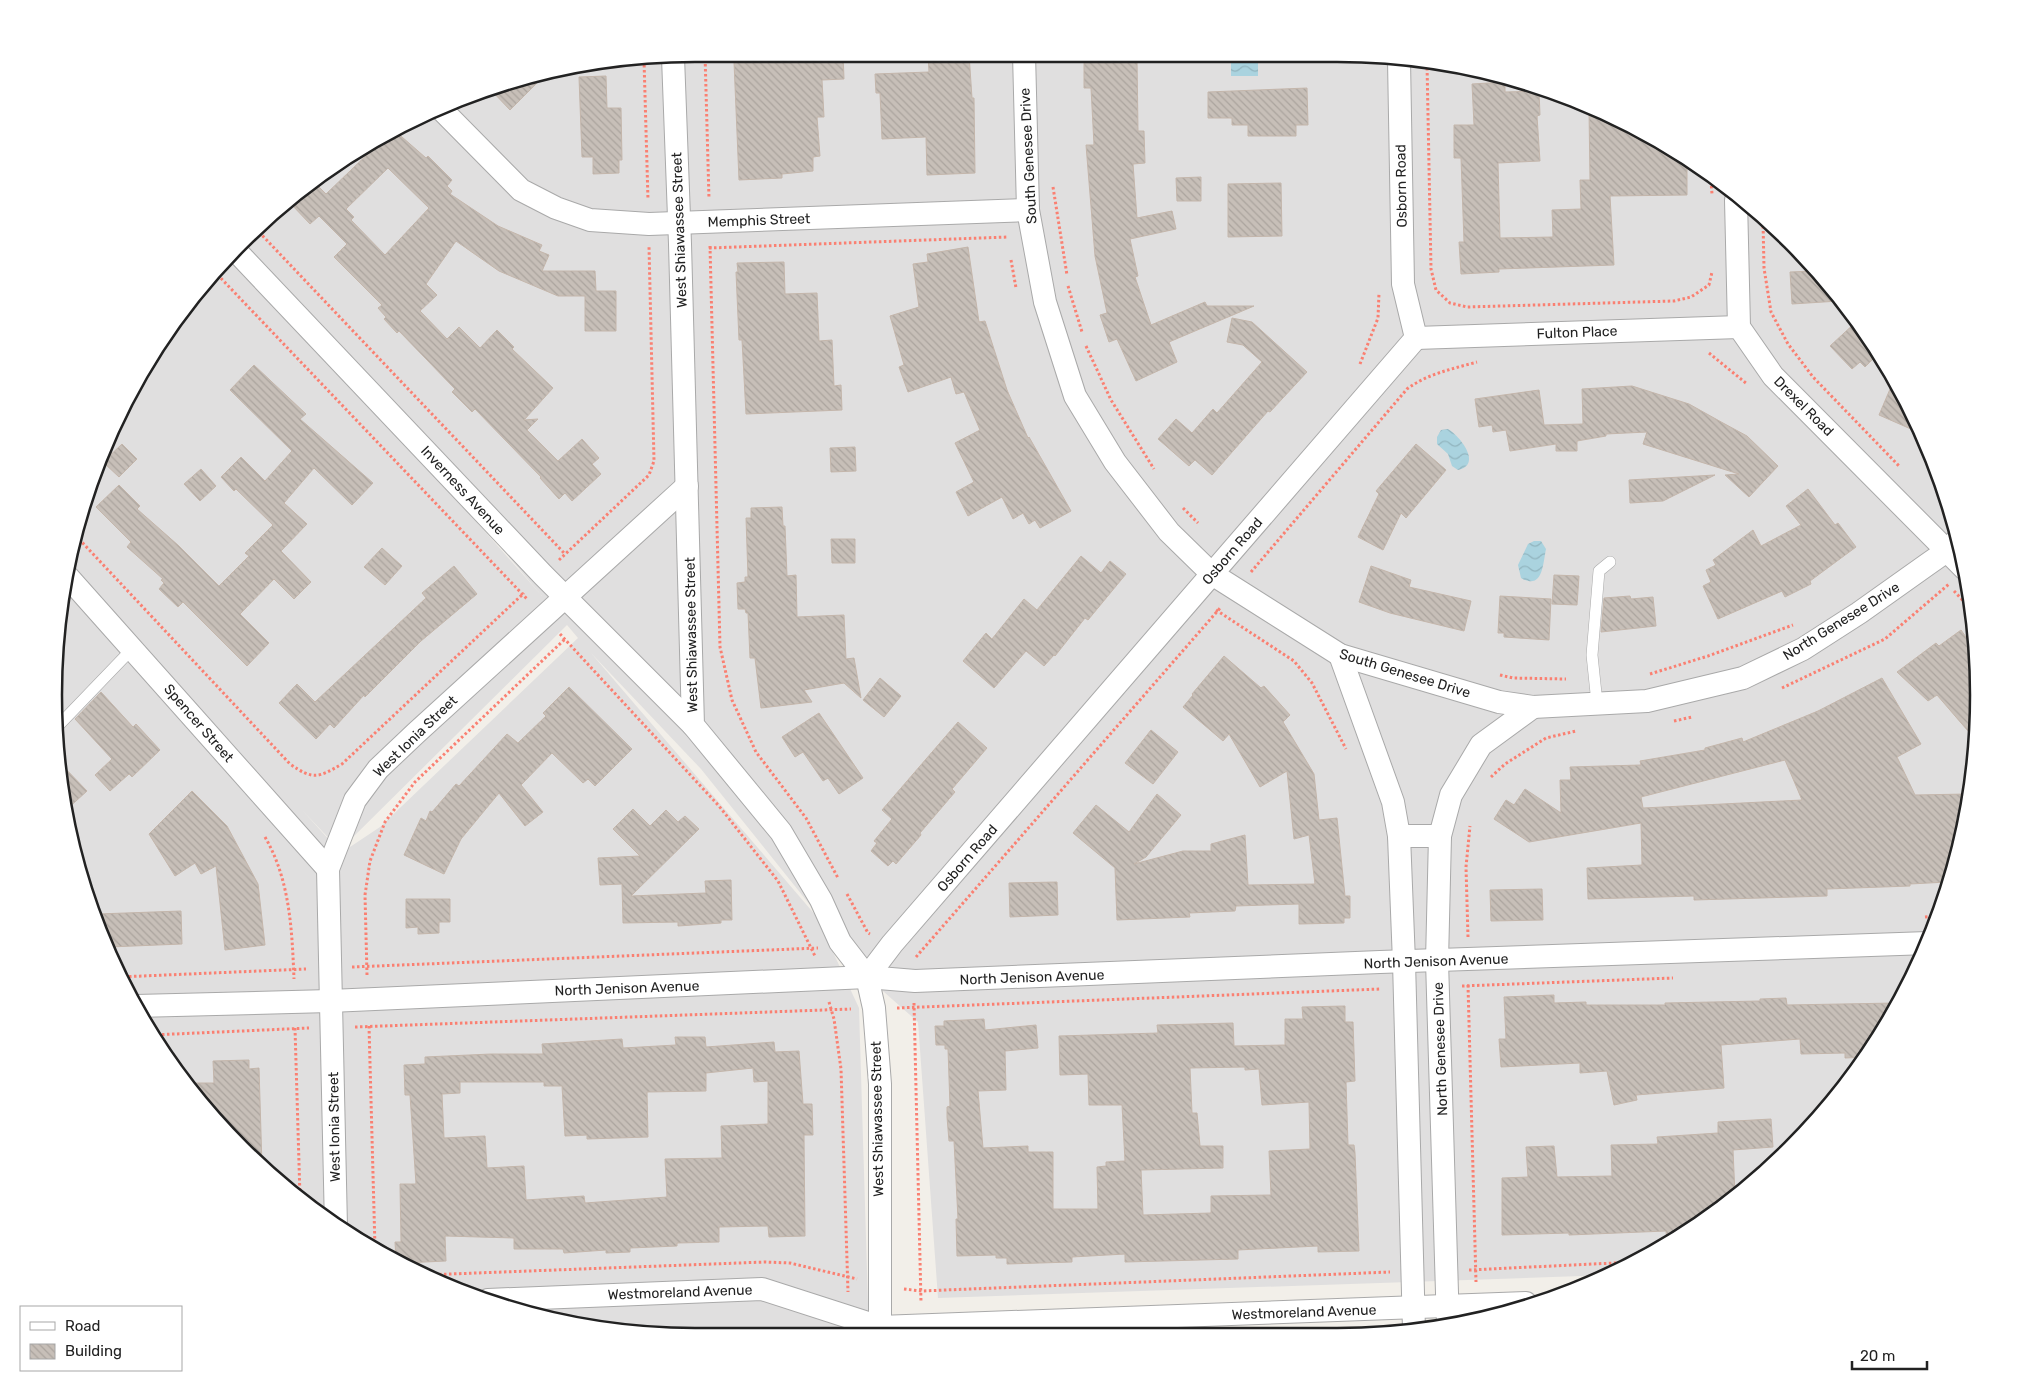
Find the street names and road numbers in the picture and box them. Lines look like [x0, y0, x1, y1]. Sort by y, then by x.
street label: South Genesee Drive [1016, 87, 1041, 224]
street label: Osborn Road [1392, 144, 1411, 228]
street label: West Shiawassee Street [668, 151, 691, 308]
street label: Memphis Street [707, 210, 811, 231]
street label: Fulton Place [1536, 323, 1618, 342]
street label: Drexel Road [1770, 373, 1837, 440]
street label: Inverness Avenue [417, 442, 508, 538]
street label: Osborn Road [1199, 514, 1266, 588]
street label: West Shiawassee Street [682, 556, 701, 713]
street label: North Genesee Drive [1780, 579, 1903, 664]
street label: South Genesee Drive [1337, 645, 1473, 702]
street label: Spencer Street [160, 681, 237, 766]
street label: West Ionia Street [370, 692, 461, 781]
street label: Osborn Road [934, 821, 1001, 895]
street label: North Jenison Avenue [1363, 950, 1509, 973]
street label: North Jenison Avenue [959, 966, 1105, 989]
street label: North Jenison Avenue [554, 977, 700, 1000]
street label: North Genesee Drive [1430, 981, 1451, 1116]
street label: West Shiawassee Street [868, 1040, 887, 1197]
street label: West Ionia Street [325, 1071, 344, 1182]
street label: Westmoreland Avenue [607, 1281, 753, 1304]
street label: Westmoreland Avenue [1231, 1301, 1377, 1324]

